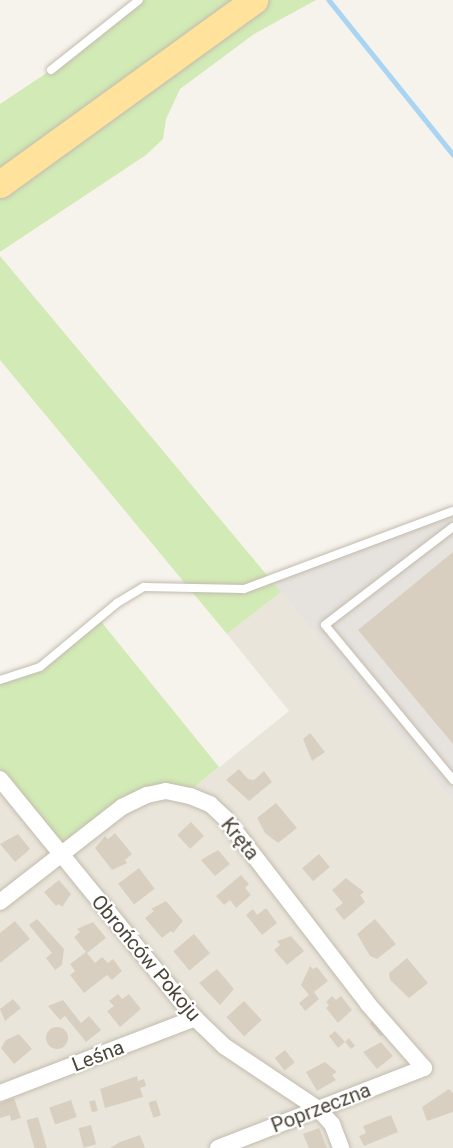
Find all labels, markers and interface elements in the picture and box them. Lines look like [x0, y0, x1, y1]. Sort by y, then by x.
street label: Kręta [216, 813, 264, 865]
street label: Obrońców Pokoju [86, 890, 206, 1026]
street label: Leśna [69, 1035, 127, 1077]
street label: Poprzeczna [268, 1078, 374, 1138]

